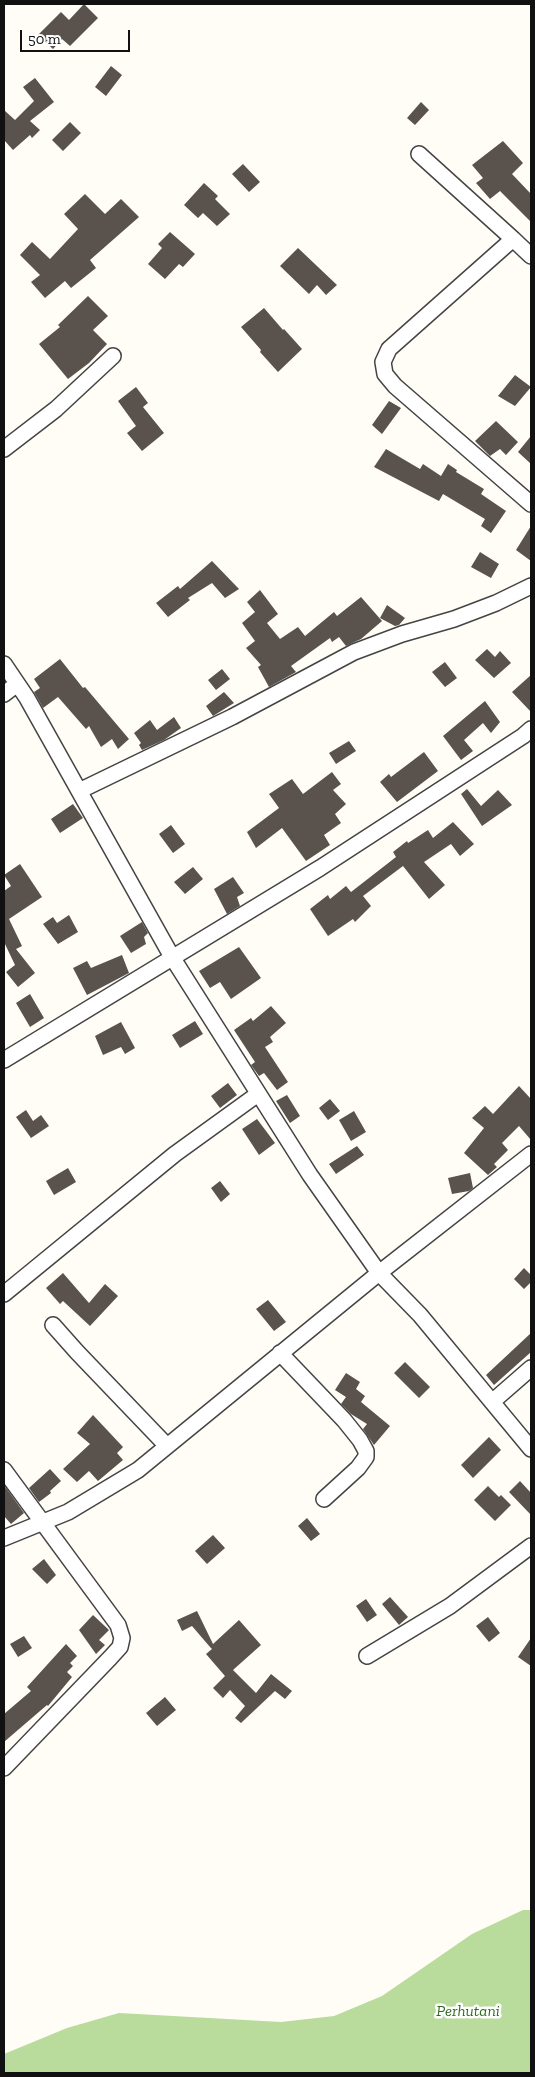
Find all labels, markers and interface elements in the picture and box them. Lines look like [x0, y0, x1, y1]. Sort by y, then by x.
scale bar [22, 20, 132, 52]
text: 50 m [28, 30, 61, 48]
park label: Perhutani [436, 2001, 500, 2021]

